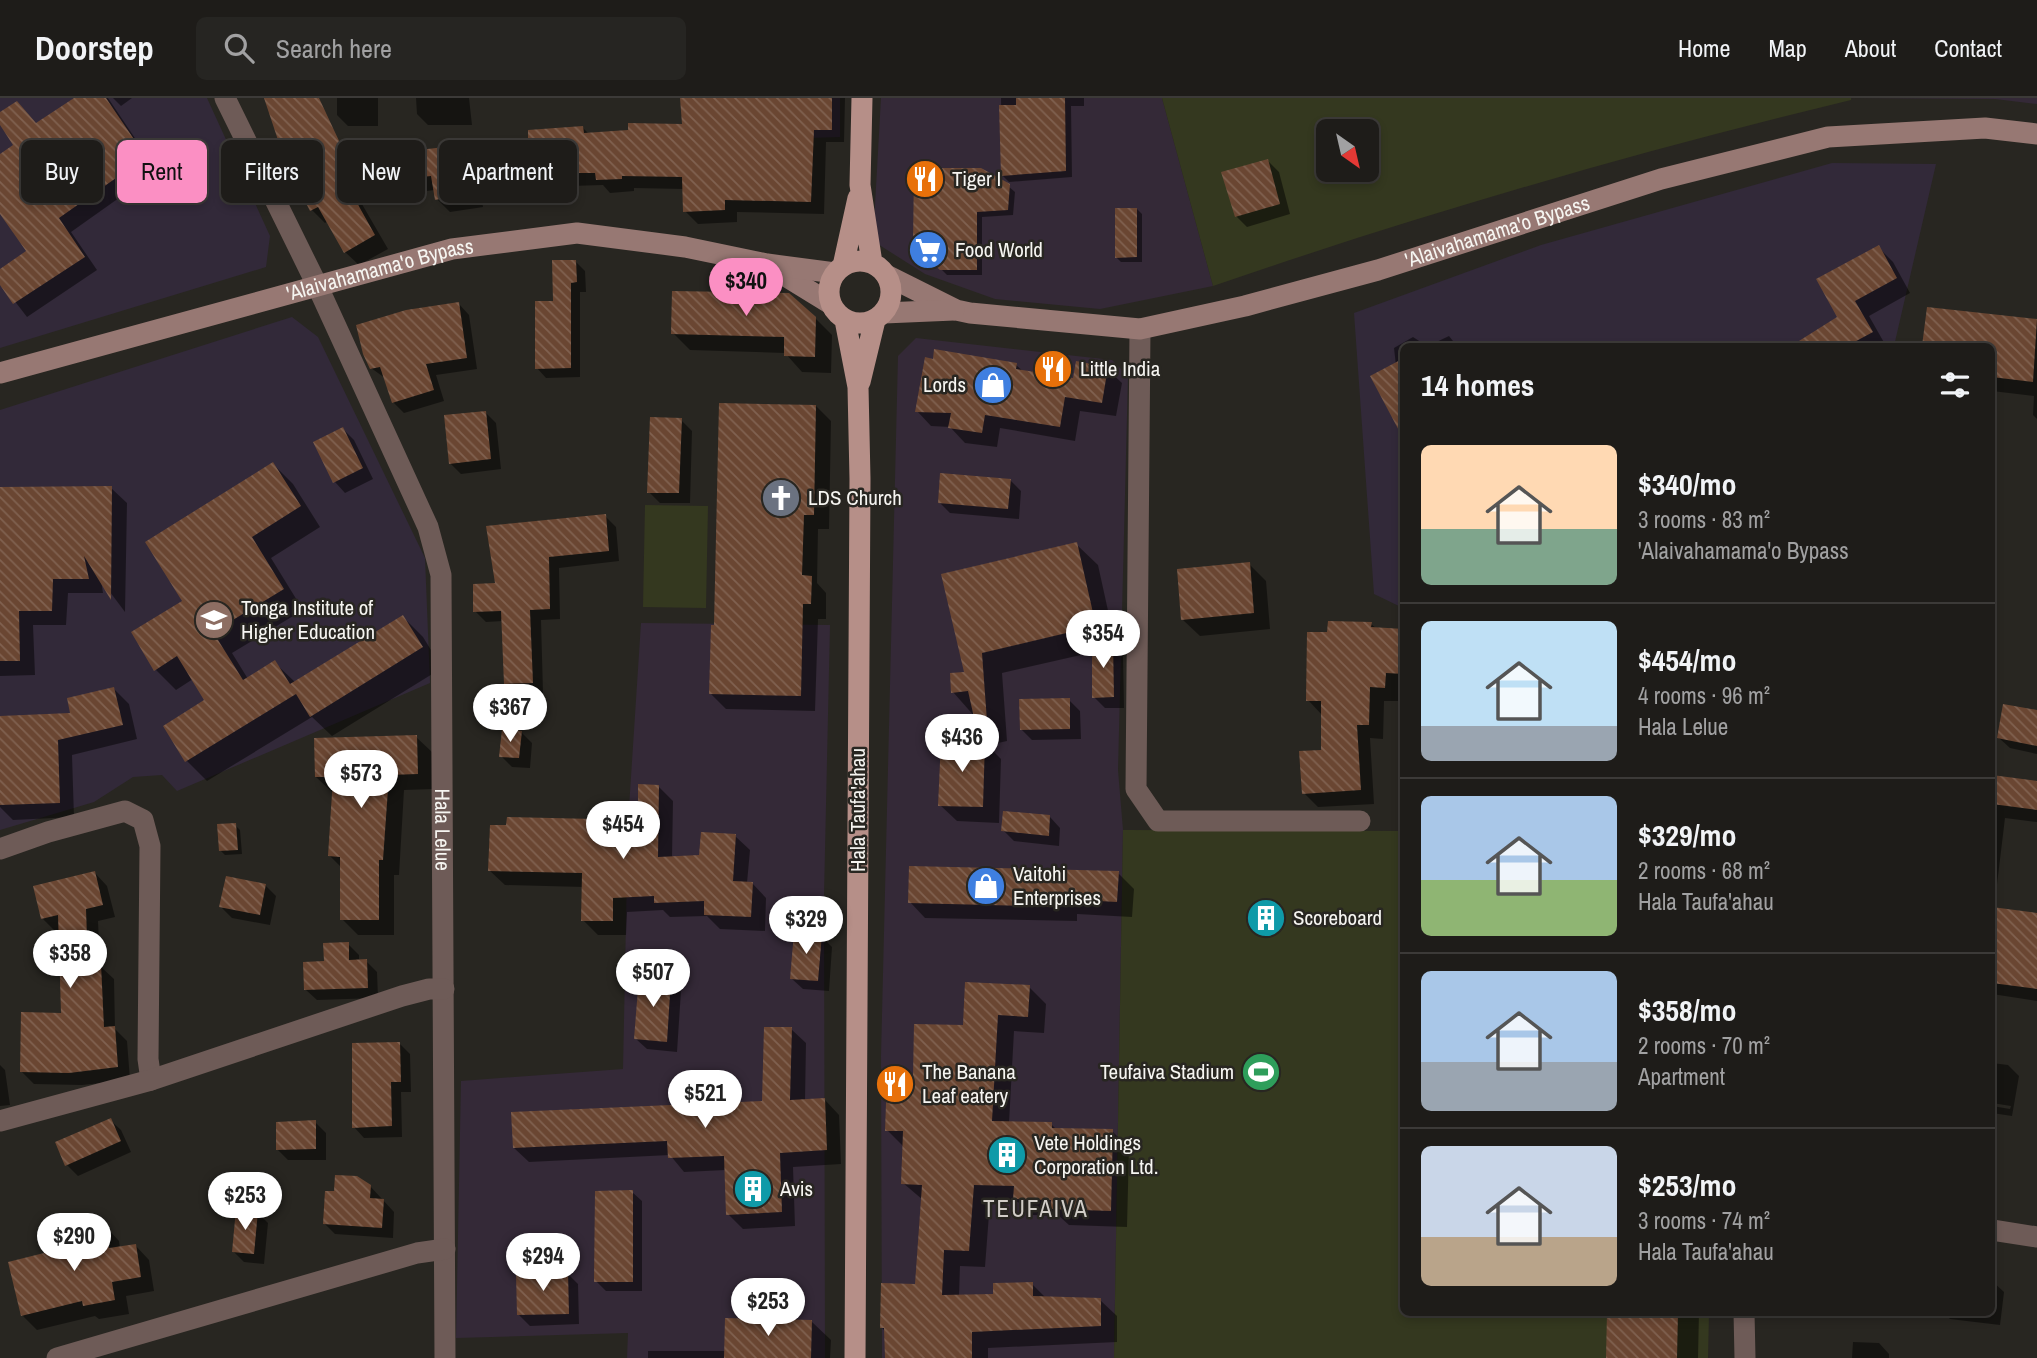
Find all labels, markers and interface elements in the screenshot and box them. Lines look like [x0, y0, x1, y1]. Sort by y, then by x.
search box [196, 17, 686, 80]
text: Doorstep [35, 26, 154, 70]
icon: search [220, 29, 258, 67]
text: Search here [276, 31, 392, 66]
text: Home [1678, 32, 1730, 64]
text: Map [1768, 32, 1807, 64]
text: About [1845, 32, 1896, 64]
text: Contact [1934, 32, 2002, 64]
north arrow [1316, 119, 1379, 182]
map controls [1316, 119, 1379, 182]
chip: Buy [21, 140, 103, 203]
chip: Rent [117, 140, 207, 203]
chip: Filters [221, 140, 323, 203]
chip: New [337, 140, 425, 203]
chip: Apartment [439, 140, 577, 203]
restaurant icon: Tiger I [904, 158, 946, 200]
place label: Tiger I [952, 164, 1001, 193]
street label: 'Alaivahamama'o Bypass [1401, 188, 1593, 274]
supermarket icon: Food World [907, 229, 949, 271]
street label: 'Alaivahamama'o Bypass [283, 231, 475, 308]
place label: Food World [955, 235, 1043, 264]
pin: $340 [705, 258, 787, 318]
text: $340 [725, 265, 767, 296]
restaurant icon: Little India [1032, 348, 1074, 390]
place label: Little India [1080, 354, 1161, 383]
shop icon: Lords [972, 364, 1014, 406]
text: 14 homes [1421, 365, 1535, 405]
icon: filters [1936, 366, 1974, 404]
place label: Lords [923, 370, 966, 399]
text: $340/mo [1638, 464, 1736, 504]
icon: home [1477, 473, 1561, 557]
church icon: LDS Church [760, 477, 802, 519]
place label: LDS Church [808, 483, 902, 512]
text: 3 rooms · 83 m² [1638, 504, 1770, 535]
text: 'Alaivahamama'o Bypass [1638, 535, 1849, 566]
place label: Tonga Institute of Higher Education [241, 593, 375, 646]
school or university icon: Tonga Institute of Higher Education [193, 599, 235, 641]
pin: $354 [1062, 610, 1144, 670]
text: $354 [1082, 617, 1124, 648]
text: $454/mo [1638, 640, 1736, 680]
icon: home [1477, 649, 1561, 733]
text: 4 rooms · 96 m² [1638, 680, 1770, 711]
pin: $367 [469, 684, 551, 744]
text: $367 [489, 691, 531, 722]
text: Hala Lelue [1638, 711, 1728, 742]
pin: $436 [921, 714, 1003, 774]
text: $436 [941, 721, 983, 752]
street label: Hala Taufa'ahau [843, 748, 872, 872]
pin: $573 [320, 750, 402, 810]
text: $573 [340, 757, 382, 788]
street label: Hala Lelue [428, 788, 458, 871]
pin: $454 [582, 802, 664, 861]
text: $454 [602, 808, 644, 839]
text: $329/mo [1638, 815, 1736, 855]
icon: home [1477, 824, 1561, 908]
text: 2 rooms · 68 m² [1638, 855, 1770, 886]
place label: Vaitohi Enterprises [1013, 859, 1101, 912]
shop icon: Vaitohi Enterprises [965, 865, 1007, 907]
text: Hala Taufa'ahau [1638, 886, 1774, 917]
pin: $329 [765, 896, 847, 956]
building icon: Scoreboard [1245, 897, 1287, 939]
text: $329 [785, 903, 827, 934]
place label: Scoreboard [1293, 903, 1382, 932]
pin: $358 [29, 930, 111, 990]
text: $358 [49, 937, 91, 968]
pin: $507 [612, 950, 694, 1009]
text: $507 [632, 956, 674, 987]
text: $358/mo [1638, 990, 1736, 1030]
icon: home [1477, 999, 1561, 1083]
text: 2 rooms · 70 m² [1638, 1030, 1770, 1061]
sports icon: Teufaiva Stadium [1240, 1051, 1282, 1093]
place label: The Banana Leaf eatery [922, 1057, 1016, 1110]
place label: Teufaiva Stadium [1100, 1057, 1234, 1086]
text: Apartment [1638, 1061, 1725, 1092]
restaurant icon: The Banana Leaf eatery [874, 1063, 916, 1105]
pin: $521 [664, 1070, 746, 1130]
text: $521 [684, 1077, 726, 1108]
place label: Vete Holdings Corporation Ltd. [1034, 1128, 1158, 1181]
building icon: Vete Holdings Corporation Ltd. [986, 1134, 1028, 1176]
text: $253/mo [1638, 1165, 1736, 1205]
building icon: Avis [732, 1168, 774, 1210]
pin: $253 [204, 1172, 286, 1232]
place label: Avis [779, 1174, 813, 1203]
icon: home [1477, 1174, 1561, 1258]
text: $253 [224, 1179, 266, 1210]
district label: TEUFAIVA [983, 1193, 1089, 1224]
text: 3 rooms · 74 m² [1638, 1205, 1770, 1236]
pin: $290 [33, 1214, 115, 1273]
text: $290 [53, 1220, 95, 1251]
pin: $294 [502, 1234, 584, 1293]
text: Hala Taufa'ahau [1638, 1236, 1774, 1267]
text: $294 [522, 1240, 564, 1271]
pin: $253 [727, 1278, 809, 1338]
text: $253 [747, 1285, 789, 1316]

